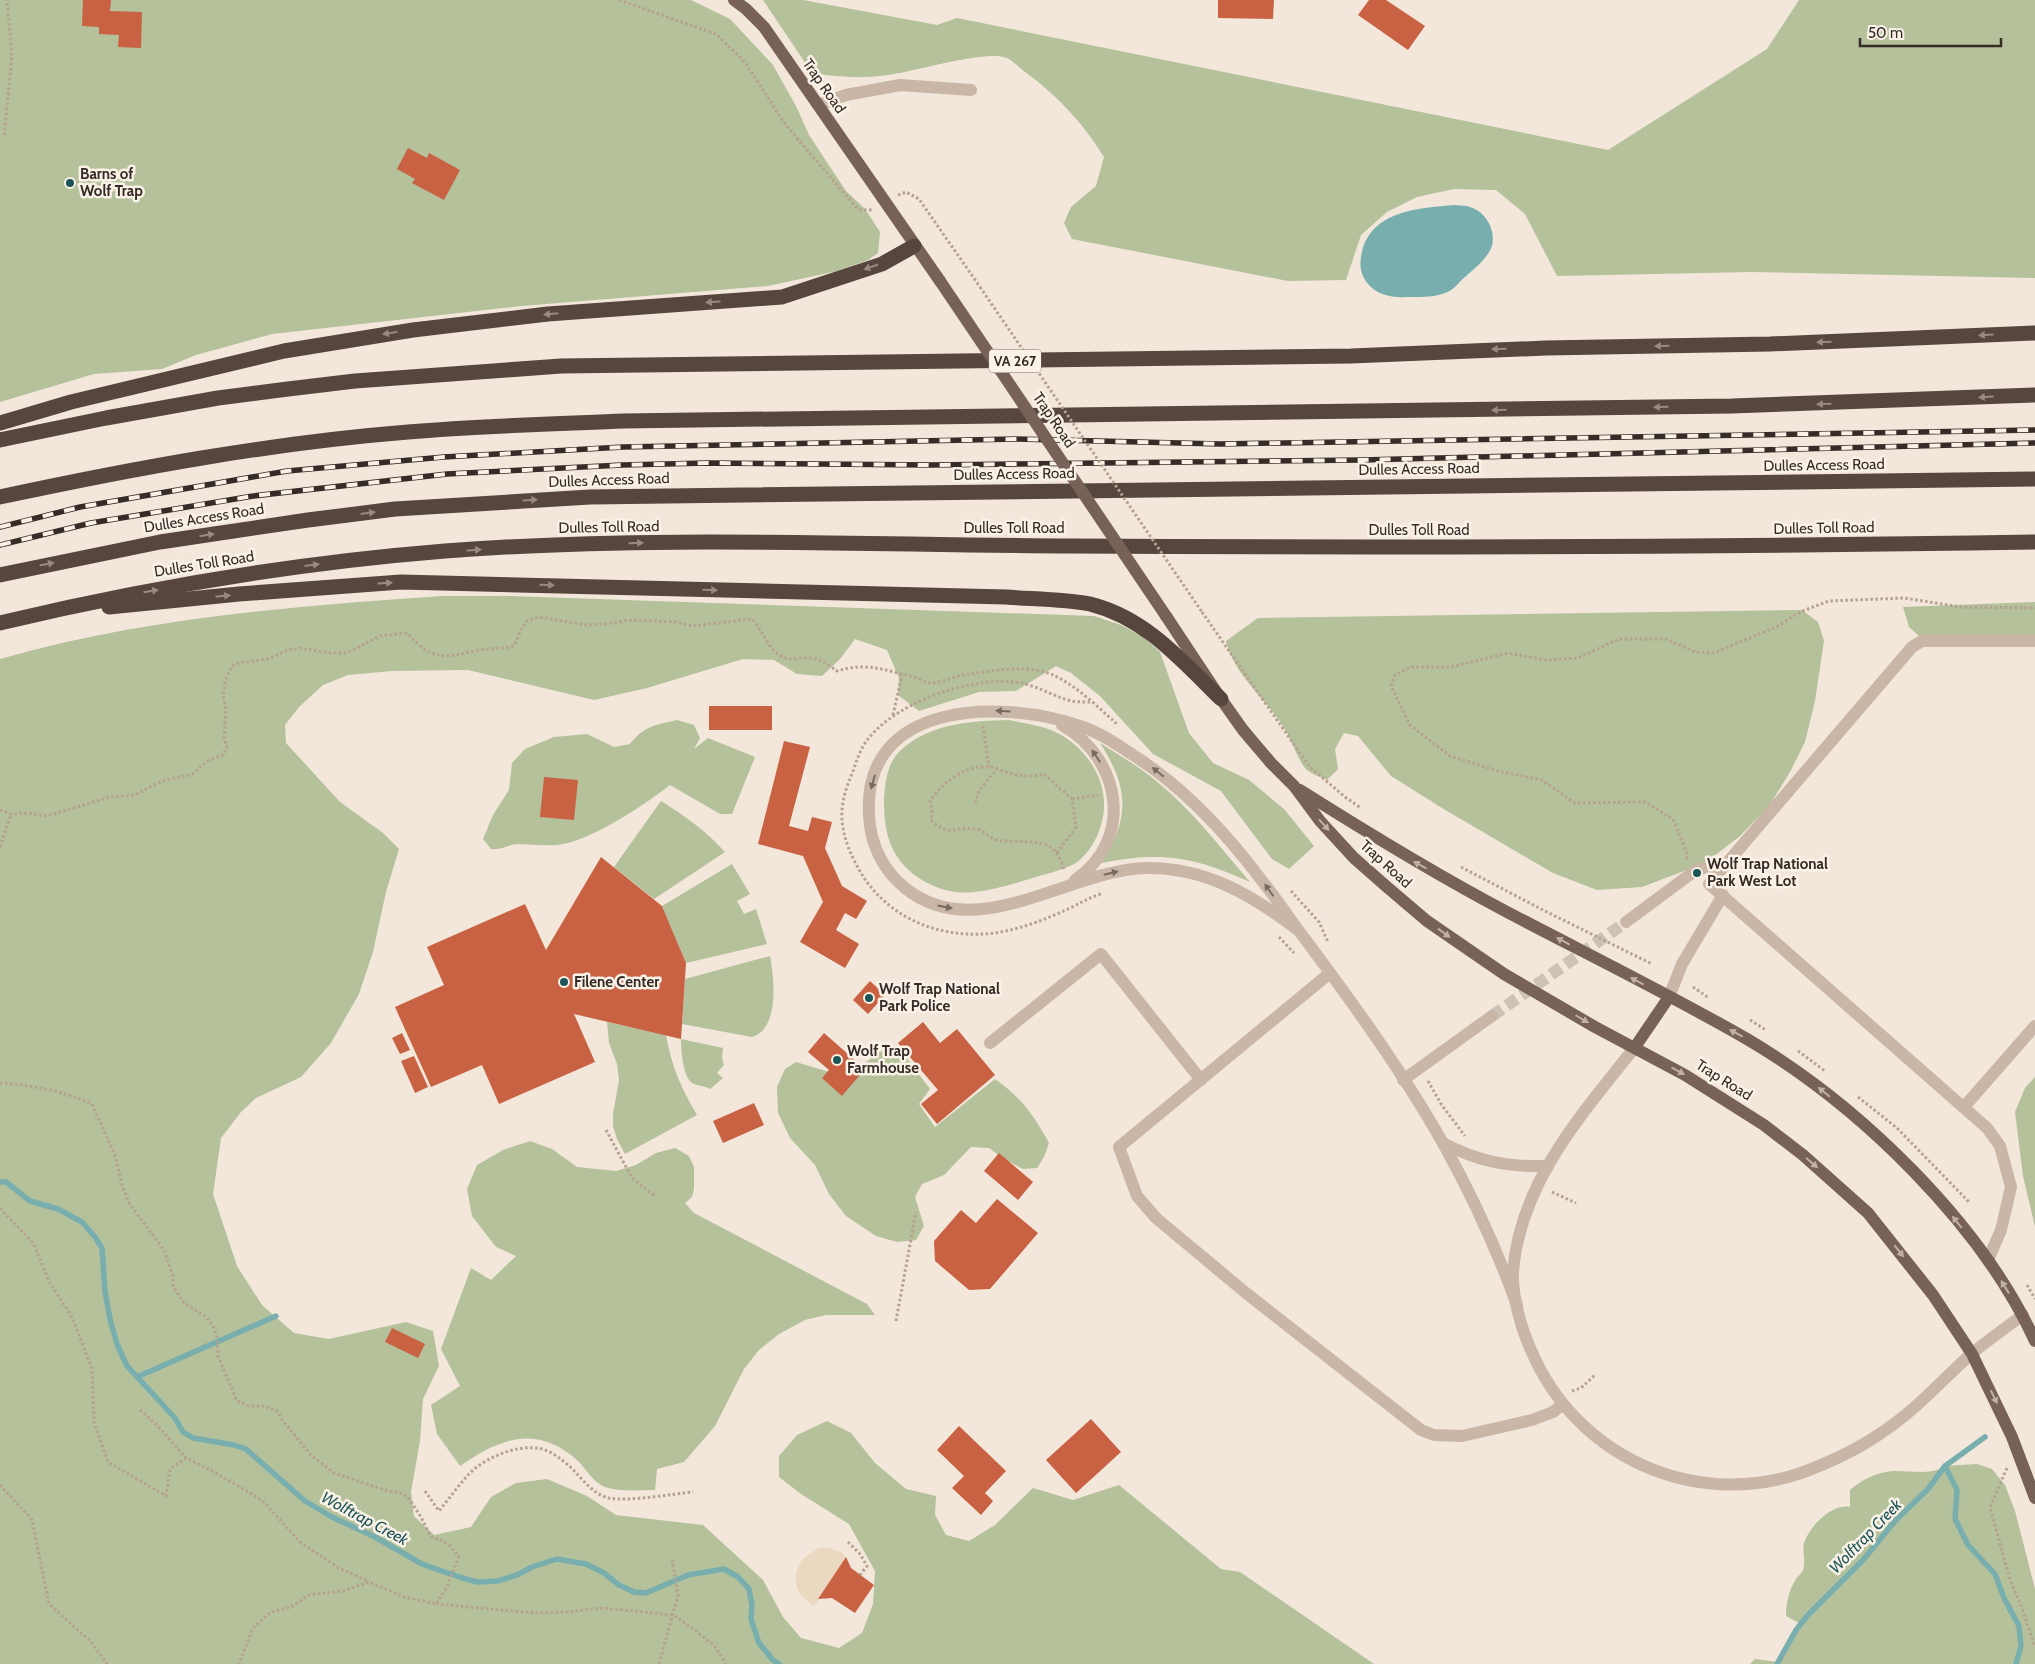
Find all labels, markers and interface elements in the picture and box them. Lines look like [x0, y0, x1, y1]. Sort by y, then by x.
scale bar [1860, 15, 2001, 47]
text: 50 m [1868, 24, 1903, 42]
street label: Trap Road [799, 55, 849, 117]
place label: Barns of Wolf Trap [80, 165, 143, 200]
marker: Barns of Wolf Trap [64, 177, 76, 189]
one-way arrow [863, 264, 878, 272]
one-way arrow [705, 298, 721, 306]
one-way arrow [543, 310, 559, 318]
one-way arrow [382, 330, 398, 338]
one-way arrow [1978, 332, 1994, 340]
one-way arrow [1816, 338, 1832, 346]
one-way arrow [1653, 342, 1669, 350]
one-way arrow [1491, 345, 1507, 353]
road number: VA 267 [989, 350, 1041, 372]
street label: Trap Road [1029, 389, 1079, 451]
one-way arrow [1978, 394, 1994, 402]
one-way arrow [1816, 400, 1832, 408]
one-way arrow [1653, 403, 1669, 411]
one-way arrow [1491, 406, 1507, 414]
street label: Dulles Access Road [1763, 455, 1885, 475]
street label: Dulles Access Road [1358, 459, 1480, 479]
street label: Dulles Access Road [953, 464, 1075, 484]
street label: Dulles Access Road [548, 469, 670, 491]
one-way arrow [523, 496, 539, 504]
street label: Dulles Access Road [143, 500, 265, 536]
one-way arrow [361, 509, 377, 517]
street label: Dulles Toll Road [558, 517, 660, 537]
street label: Dulles Toll Road [1773, 518, 1875, 538]
street label: Dulles Toll Road [964, 519, 1065, 537]
street label: Dulles Toll Road [1369, 521, 1470, 539]
one-way arrow [200, 531, 216, 539]
one-way arrow [628, 539, 644, 547]
one-way arrow [466, 545, 482, 553]
street label: Dulles Toll Road [153, 547, 255, 581]
one-way arrow [40, 560, 55, 568]
one-way arrow [304, 561, 320, 569]
one-way arrow [377, 579, 393, 587]
one-way arrow [540, 581, 556, 589]
one-way arrow [144, 586, 160, 594]
one-way arrow [702, 586, 718, 594]
one-way arrow [215, 591, 231, 599]
one-way arrow [995, 707, 1011, 715]
one-way arrow [1091, 749, 1101, 763]
one-way arrow [1152, 767, 1165, 778]
one-way arrow [869, 774, 877, 789]
one-way arrow [1318, 818, 1330, 830]
street label: Trap Road [1357, 836, 1415, 892]
place label: Wolf Trap National Park West Lot [1707, 855, 1828, 890]
one-way arrow [1413, 860, 1426, 869]
marker: Wolf Trap National Park West Lot [1691, 867, 1703, 879]
one-way arrow [1104, 869, 1119, 877]
one-way arrow [1264, 883, 1274, 897]
one-way arrow [937, 903, 953, 911]
one-way arrow [1437, 928, 1451, 938]
one-way arrow [1556, 937, 1570, 946]
place label: Filene Center [574, 973, 659, 991]
marker: Filene Center [558, 976, 570, 988]
one-way arrow [1630, 977, 1645, 985]
place label: Wolf Trap National Park Police [879, 980, 1000, 1015]
marker: Wolf Trap National Park Police [863, 992, 875, 1004]
one-way arrow [1575, 1015, 1589, 1024]
one-way arrow [1728, 1029, 1743, 1037]
place label: Wolf Trap Farmhouse [847, 1042, 919, 1077]
marker: Wolf Trap Farmhouse [831, 1054, 843, 1066]
street label: Trap Road [1693, 1056, 1755, 1104]
one-way arrow [1670, 1067, 1685, 1075]
one-way arrow [1818, 1087, 1831, 1098]
one-way arrow [1805, 1157, 1817, 1169]
one-way arrow [1952, 1216, 1963, 1229]
one-way arrow [1894, 1244, 1904, 1257]
one-way arrow [2001, 1281, 2010, 1294]
one-way arrow [1990, 1390, 1998, 1404]
water label: Wolftrap Creek [318, 1488, 412, 1550]
water label: Wolftrap Creek [1825, 1495, 1906, 1577]

